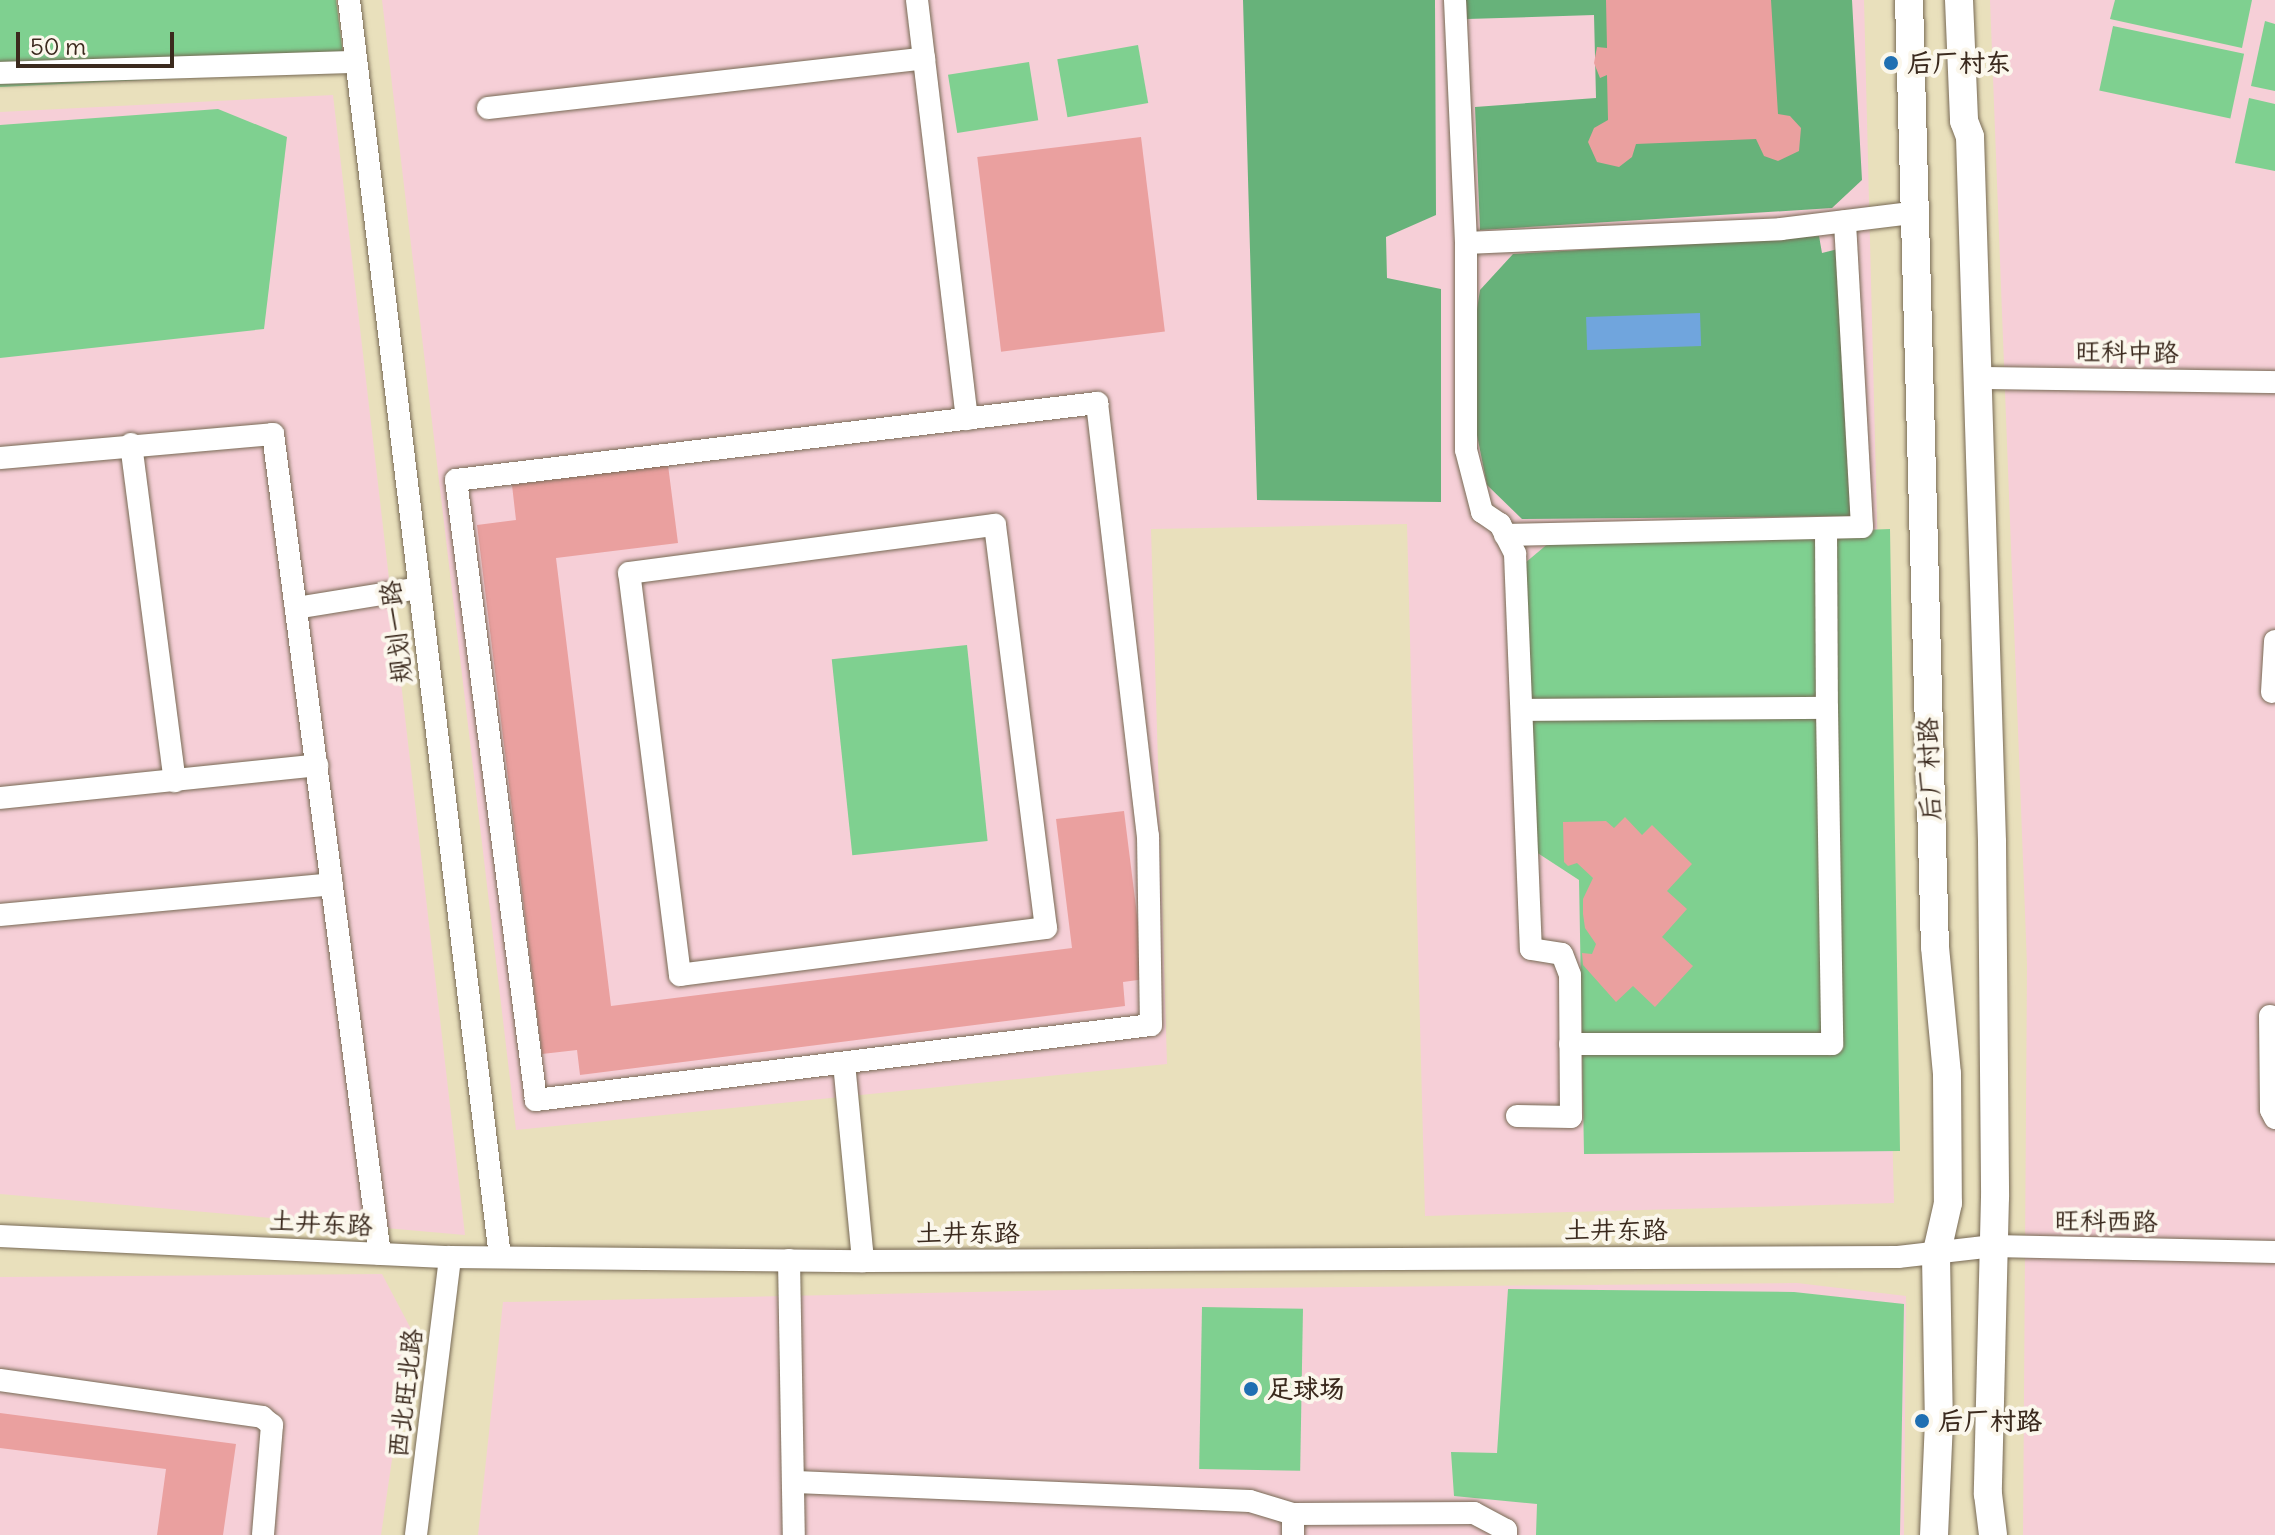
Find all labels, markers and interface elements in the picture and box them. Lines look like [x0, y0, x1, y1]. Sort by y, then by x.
scale bar [20, 16, 178, 66]
text: 50 m [30, 31, 86, 61]
place label: 后厂村东 [1907, 47, 2011, 79]
marker: 后厂村东 [1882, 54, 1900, 72]
street label: 旺科中路 [2075, 335, 2179, 369]
street label: 规划一路 [374, 578, 418, 686]
street label: 后厂村路 [1912, 716, 1946, 822]
street label: 旺科西路 [2054, 1204, 2158, 1238]
street label: 土井东路 [268, 1205, 374, 1241]
street label: 土井东路 [1564, 1214, 1668, 1246]
street label: 土井东路 [916, 1217, 1020, 1249]
street label: 西北旺北路 [382, 1327, 428, 1459]
place label: 足球场 [1267, 1373, 1345, 1405]
marker: 足球场 [1242, 1380, 1260, 1398]
place label: 后厂村路 [1938, 1405, 2042, 1437]
marker: 后厂村路 [1913, 1412, 1931, 1430]

